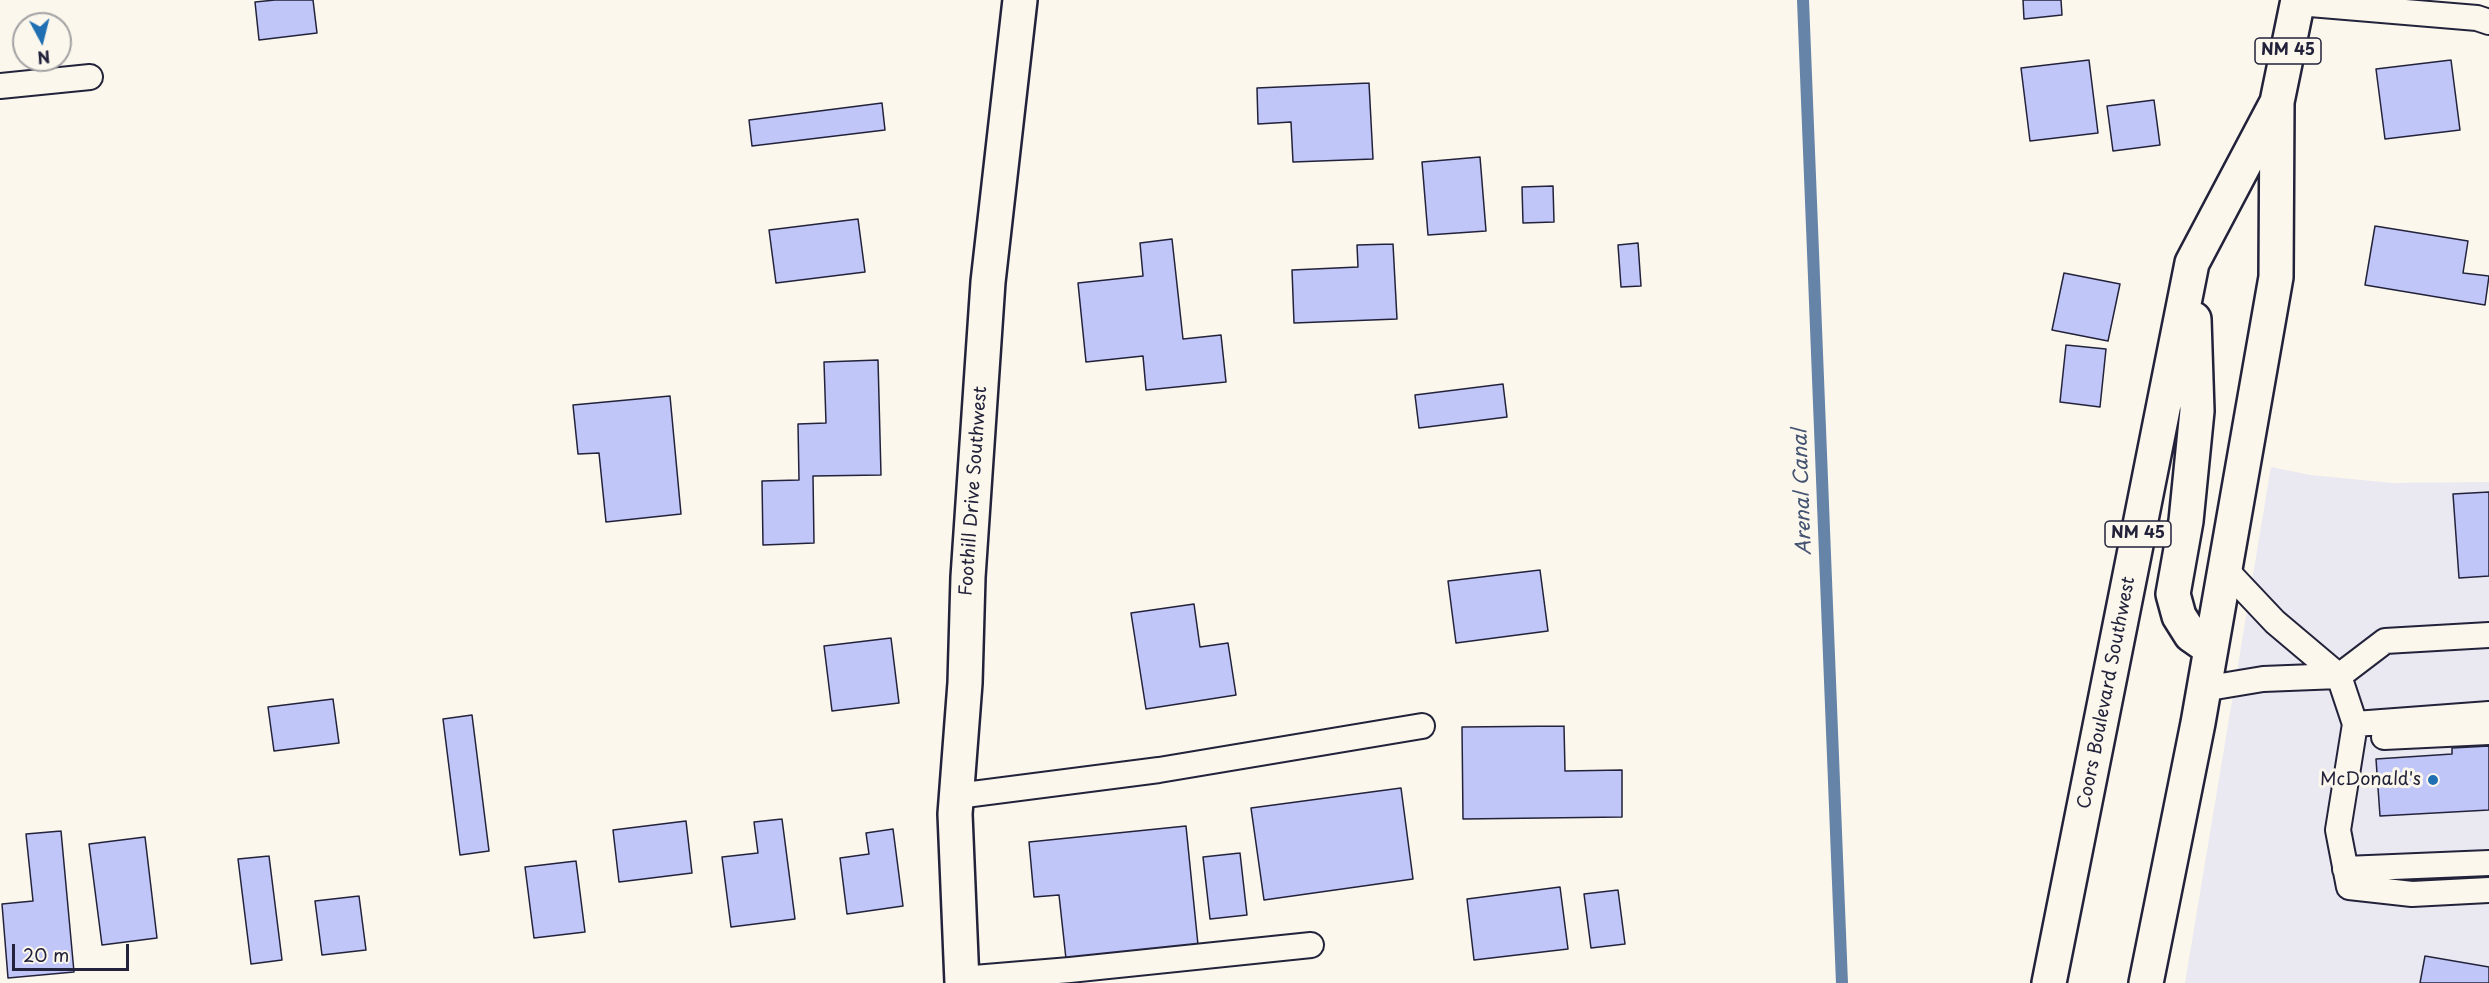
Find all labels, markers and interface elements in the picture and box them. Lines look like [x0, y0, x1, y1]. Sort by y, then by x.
north arrow [12, 12, 72, 72]
road number: NM 45 [2255, 38, 2321, 64]
text: N [36, 45, 52, 71]
street label: Foothill Drive Southwest [956, 385, 992, 597]
water label: Arenal Canal [1789, 428, 1817, 556]
road number: NM 45 [2105, 521, 2171, 547]
street label: Coors Boulevard Southwest [2074, 575, 2140, 811]
place label: McDonald's [2320, 769, 2421, 791]
marker: McDonald's [2426, 773, 2440, 787]
scale bar [15, 932, 132, 970]
text: 20 m [23, 941, 69, 968]

